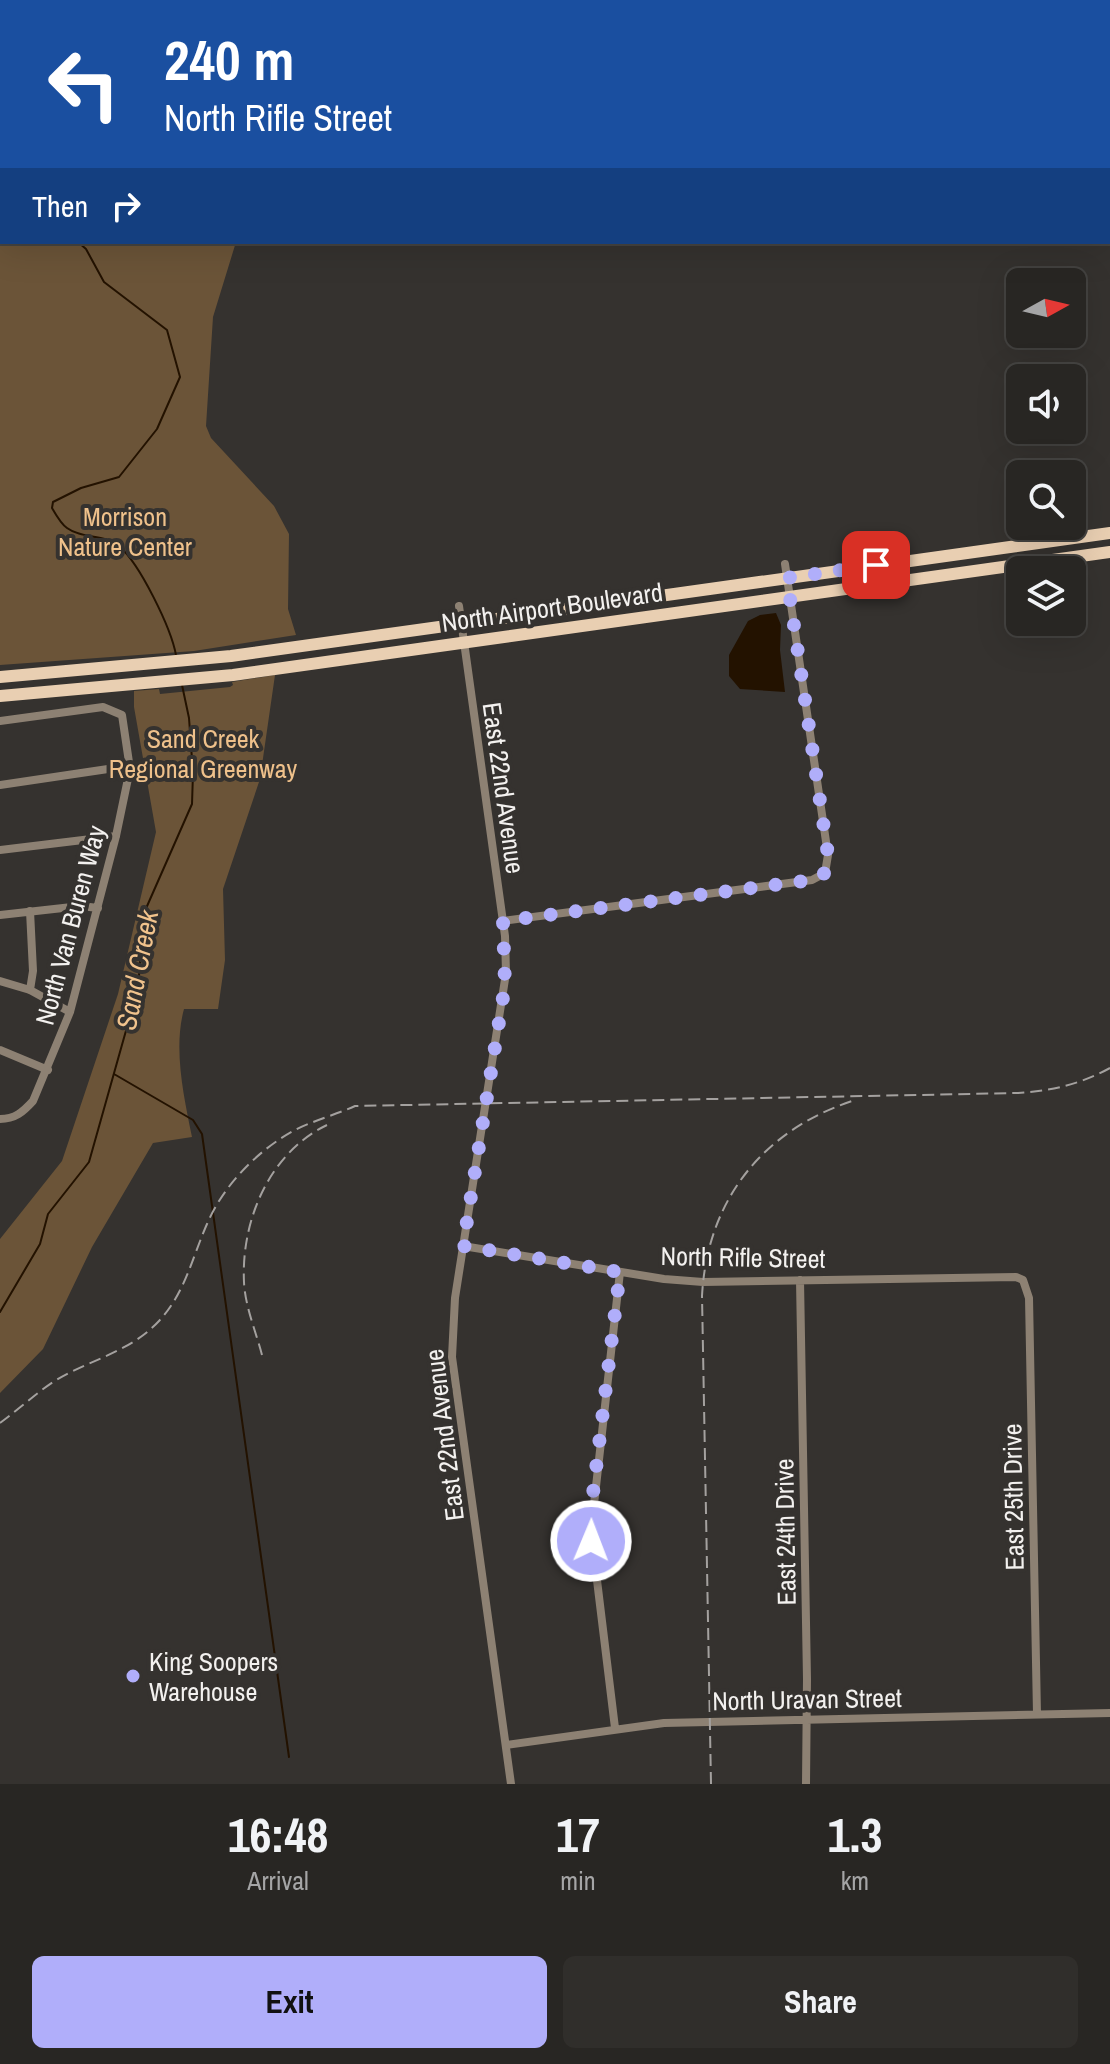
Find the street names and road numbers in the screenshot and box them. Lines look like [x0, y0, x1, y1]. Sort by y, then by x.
street label: North Airport Boulevard [439, 574, 665, 640]
street label: East 22nd Avenue [475, 700, 533, 876]
street label: North Van Buren Way [27, 821, 114, 1029]
street label: North Rifle Street [660, 1238, 826, 1276]
street label: East 22nd Avenue [416, 1347, 472, 1523]
street label: East 25th Drive [994, 1423, 1032, 1571]
street label: East 24th Drive [766, 1458, 804, 1606]
street label: North Uravan Street [712, 1680, 902, 1718]

